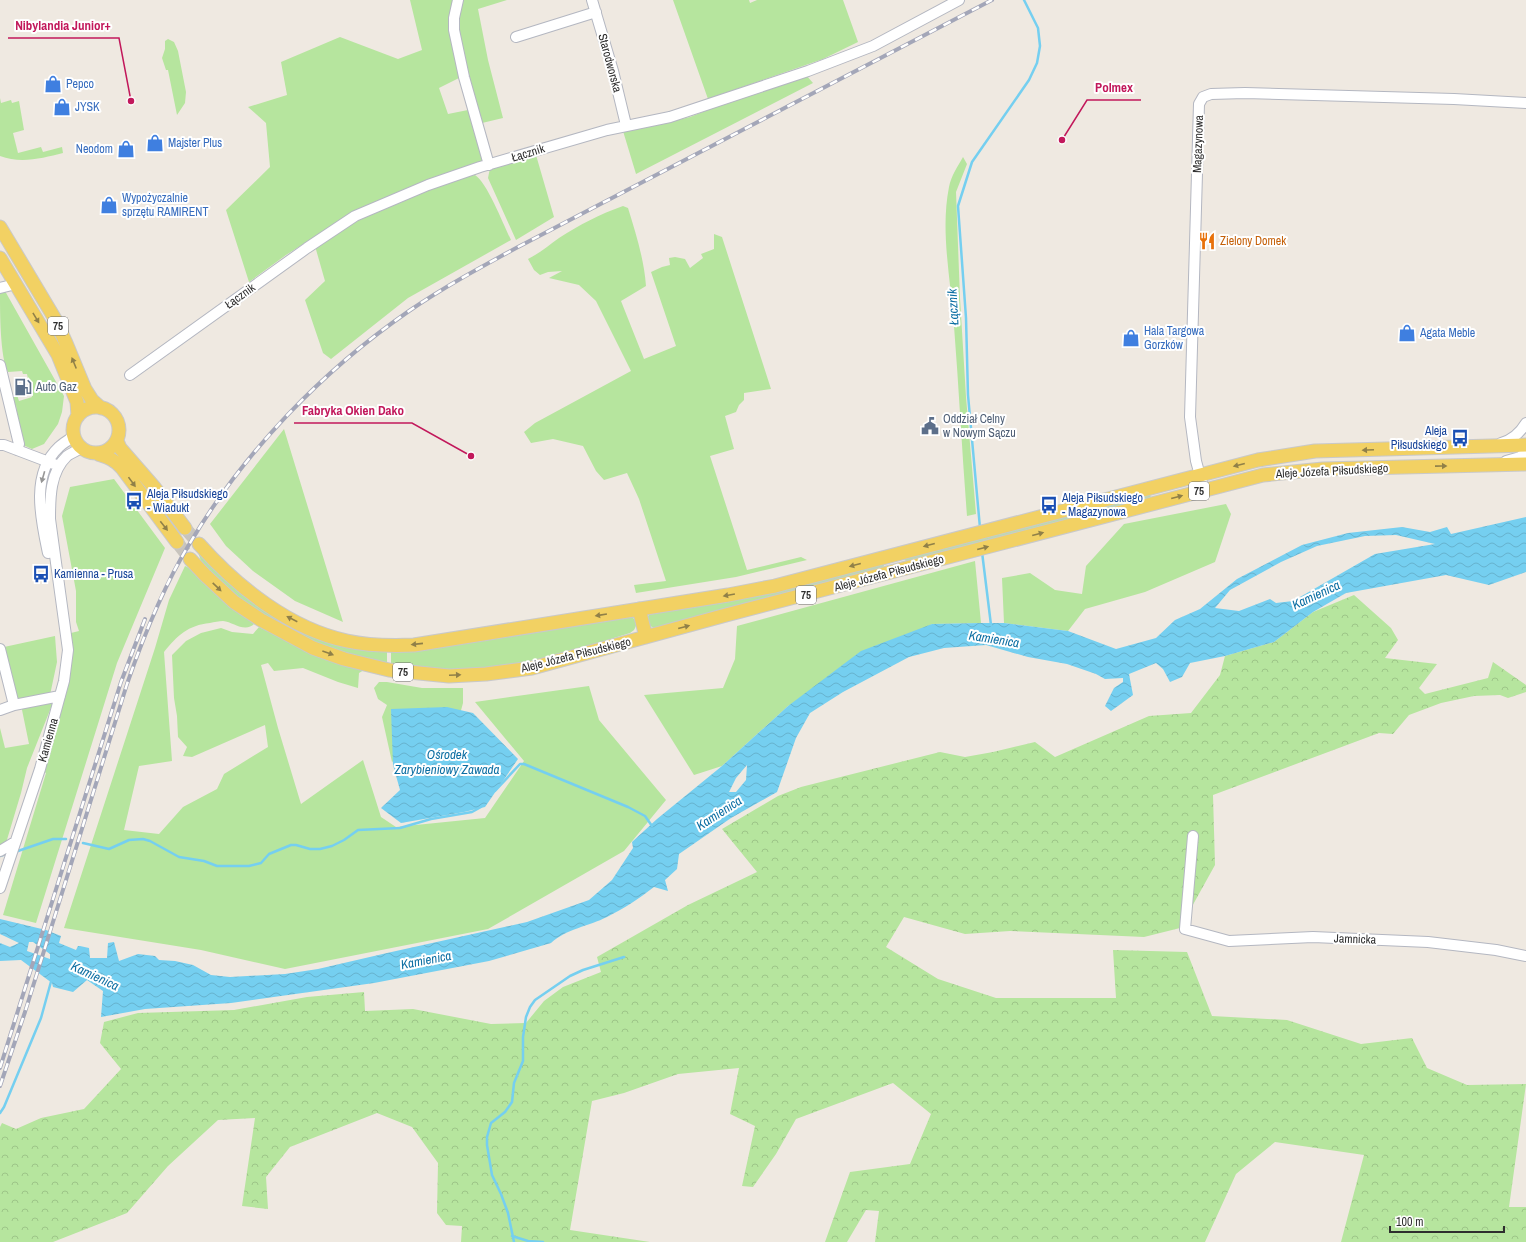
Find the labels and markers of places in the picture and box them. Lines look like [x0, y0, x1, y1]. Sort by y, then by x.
callout: Nibylandia Junior+ [8, 13, 119, 38]
shop icon: Pepco [43, 74, 63, 94]
callout: Polmex [1087, 75, 1141, 100]
place label: Pepco [66, 76, 94, 92]
shop icon: JYSK [52, 97, 72, 117]
place label: JYSK [75, 99, 100, 115]
shop icon: Majster Plus [145, 133, 165, 153]
place label: Majster Plus [168, 135, 222, 151]
shop icon: Neodom [116, 139, 136, 159]
place label: Neodom [76, 141, 113, 157]
place label: Wypożyczalnie sprzętu RAMIRENT [122, 190, 208, 220]
shop icon: Wypożyczalnie sprzętu RAMIRENT [99, 195, 119, 215]
restaurant icon: Zielony Domek [1197, 231, 1217, 251]
place label: Zielony Domek [1220, 233, 1286, 249]
place label: Hala Targowa Gorzków [1144, 323, 1205, 353]
shop icon: Agata Meble [1397, 323, 1417, 343]
place label: Agata Meble [1419, 325, 1475, 341]
shop icon: Hala Targowa Gorzków [1121, 328, 1141, 348]
fuel station icon: Auto Gaz [13, 377, 33, 397]
place label: Auto Gaz [35, 379, 77, 395]
callout: Fabryka Okien Dako [294, 398, 412, 423]
place label: Oddział Celny w Nowym Sączu [943, 411, 1016, 441]
public building icon: Oddział Celny w Nowym Sączu [920, 416, 940, 436]
place label: Aleja Piłsudskiego [1391, 423, 1448, 453]
bus stop icon: Aleja Piłsudskiego [1450, 428, 1470, 448]
place label: Aleja Piłsudskiego - Wiadukt [146, 486, 228, 516]
place label: Aleja Piłsudskiego - Magazynowa [1061, 490, 1143, 520]
bus stop icon: Aleja Piłsudskiego - Wiadukt [124, 491, 144, 511]
bus stop icon: Aleja Piłsudskiego - Magazynowa [1039, 495, 1059, 515]
bus stop icon: Kamienna - Prusa [31, 564, 51, 584]
place label: Kamienna - Prusa [54, 566, 134, 582]

